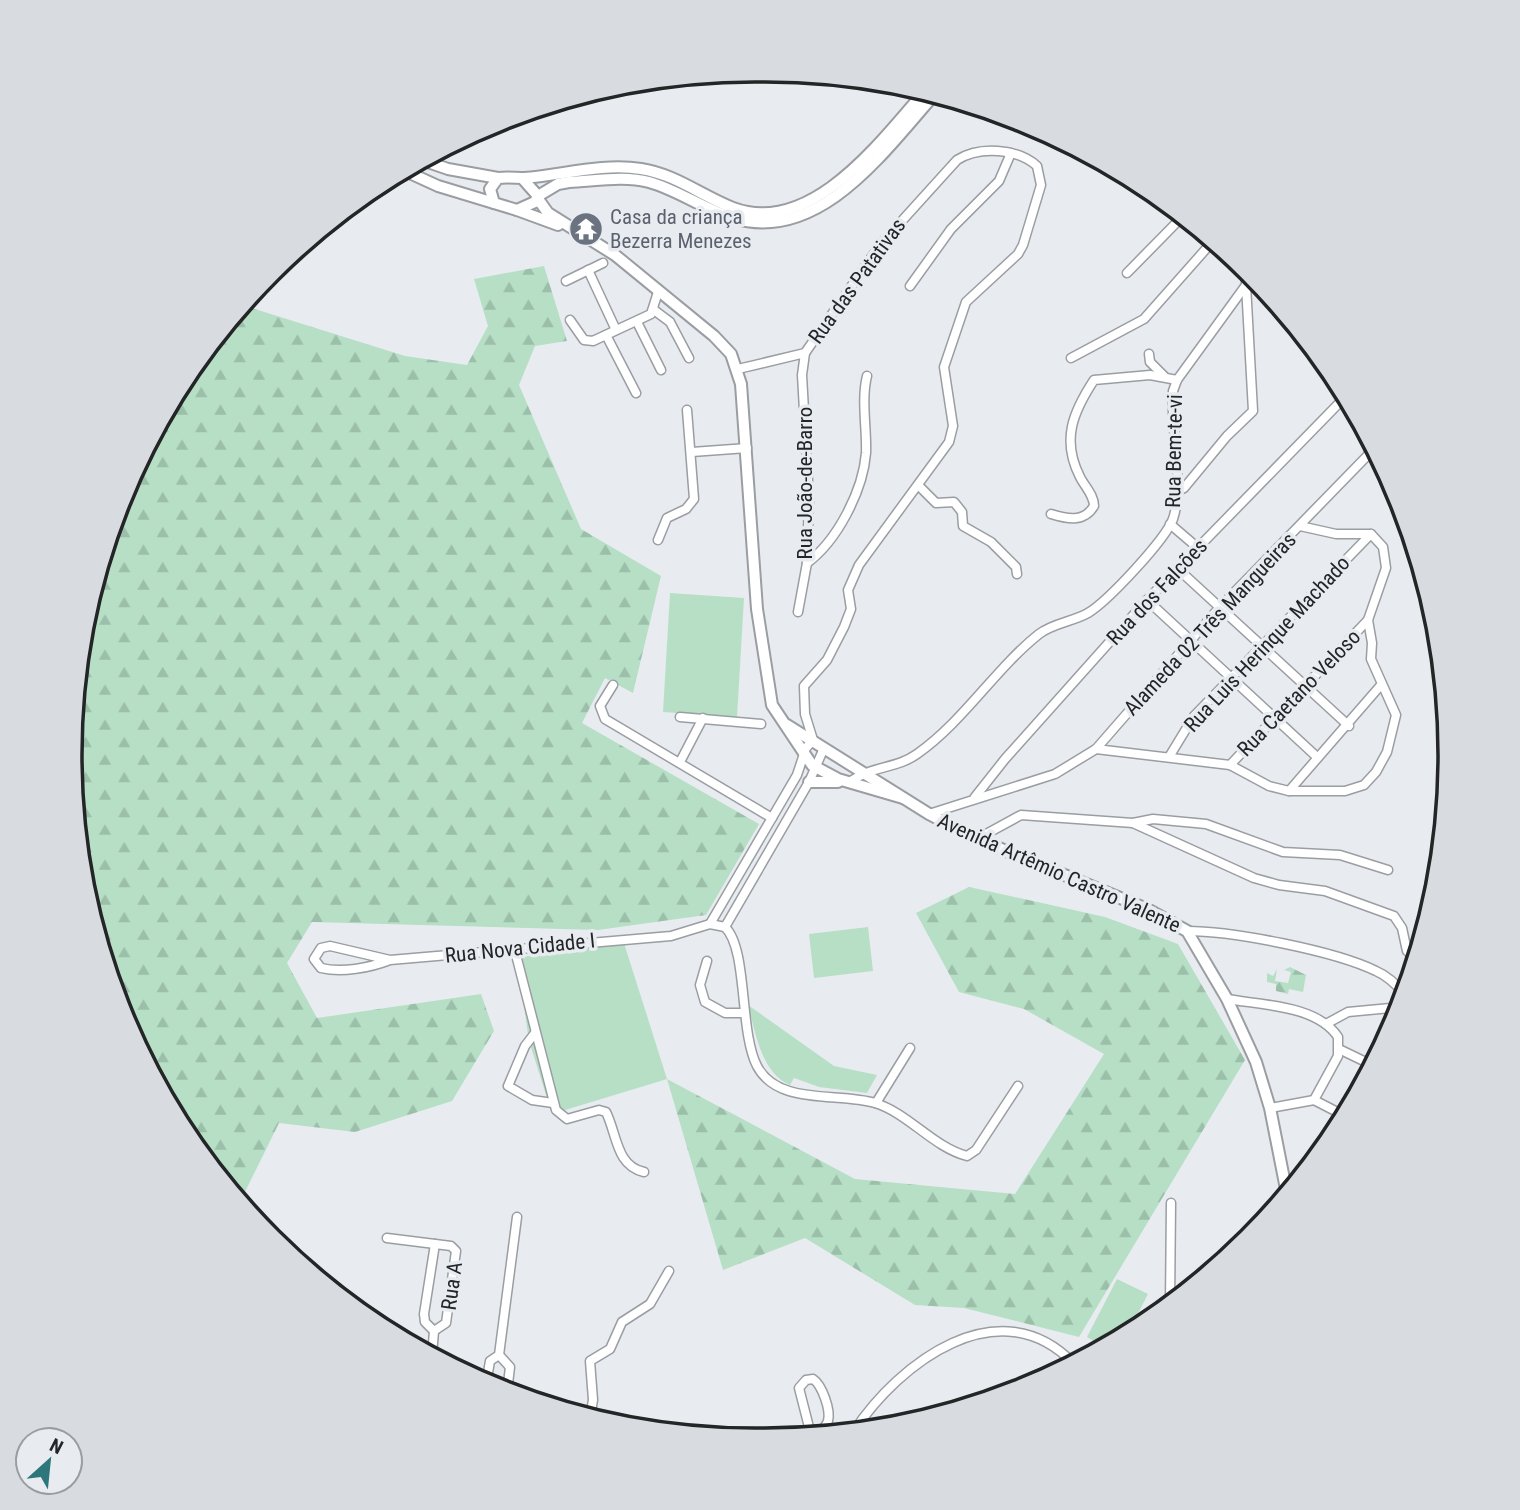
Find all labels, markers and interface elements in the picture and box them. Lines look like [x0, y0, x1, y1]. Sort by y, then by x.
place label: Casa da criança Bezerra Menezes [610, 205, 752, 253]
temple icon: Casa da criança Bezerra Menezes [567, 210, 605, 248]
street label: Rua das Patativas [804, 214, 910, 348]
street label: Rua Bem-te-vi [1161, 394, 1187, 508]
street label: Rua João-de-Barro [793, 407, 817, 559]
street label: Alameda 02 Três Mangueiras [1119, 528, 1301, 720]
street label: Rua dos Falcões [1102, 534, 1212, 650]
street label: Rua Luis Herinque Machado [1179, 551, 1355, 737]
street label: Rua Caetano Veloso [1233, 625, 1365, 761]
street label: Avenida Artêmio Castro Valente [934, 809, 1184, 938]
street label: Rua Nova Cidade I [444, 928, 596, 968]
street label: Rua A [437, 1260, 467, 1312]
north arrow [14, 1426, 84, 1496]
text: N [46, 1433, 67, 1459]

